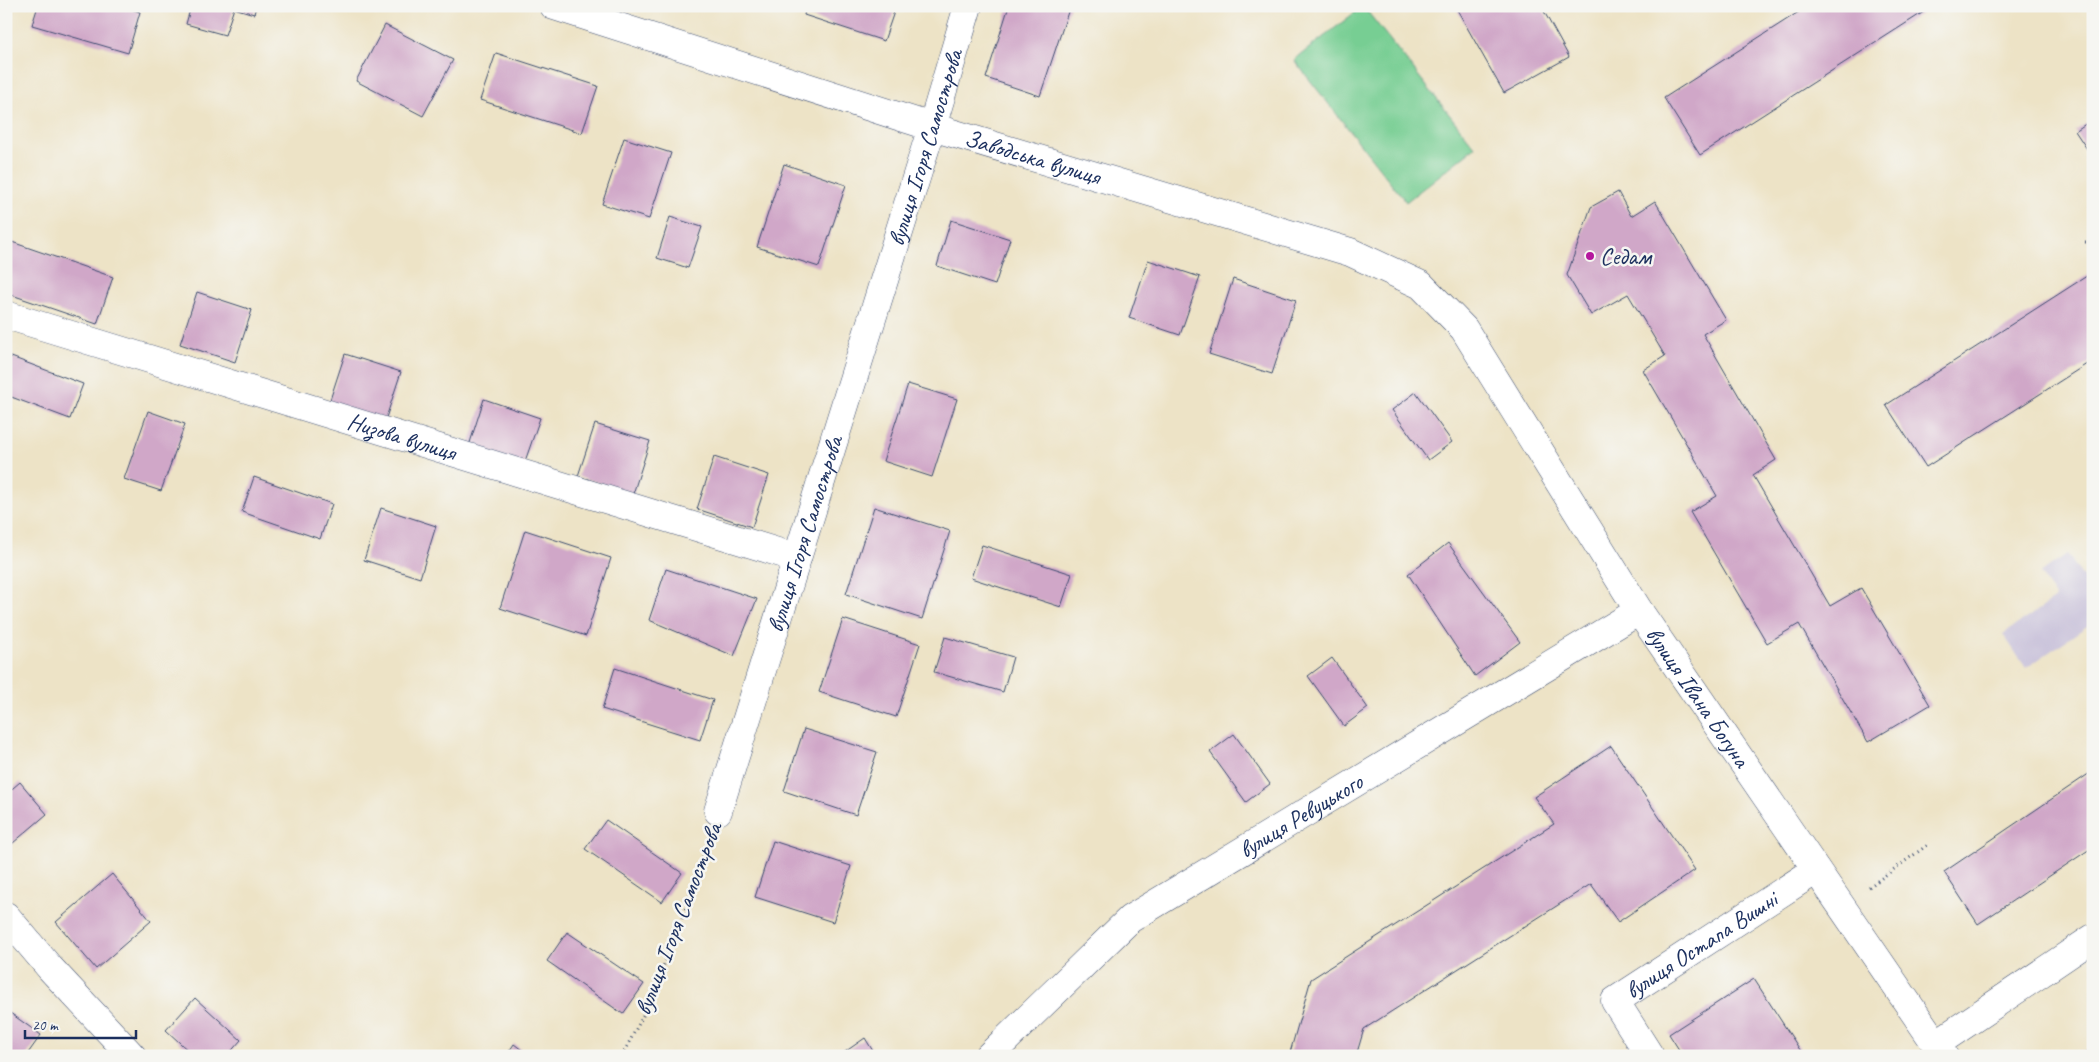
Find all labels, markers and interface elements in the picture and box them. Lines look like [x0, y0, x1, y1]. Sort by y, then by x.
street label: вулиця Ігоря Самострова [881, 44, 970, 249]
street label: Заводська вулиця [961, 123, 1106, 192]
place label: Седам [1600, 241, 1653, 271]
marker: Седам [1584, 250, 1596, 262]
street label: Низова вулиця [344, 406, 461, 468]
street label: вулиця Ігоря Самострова [760, 430, 850, 636]
street label: вулиця Івана Богуна [1639, 621, 1757, 774]
street label: вулиця Ревуцького [1233, 766, 1369, 865]
street label: вулиця Ігоря Самострова [628, 817, 729, 1019]
street label: вулиця Остапа Вишні [1619, 883, 1785, 1005]
scale bar [25, 1007, 136, 1039]
text: 20 m [32, 1016, 59, 1035]

